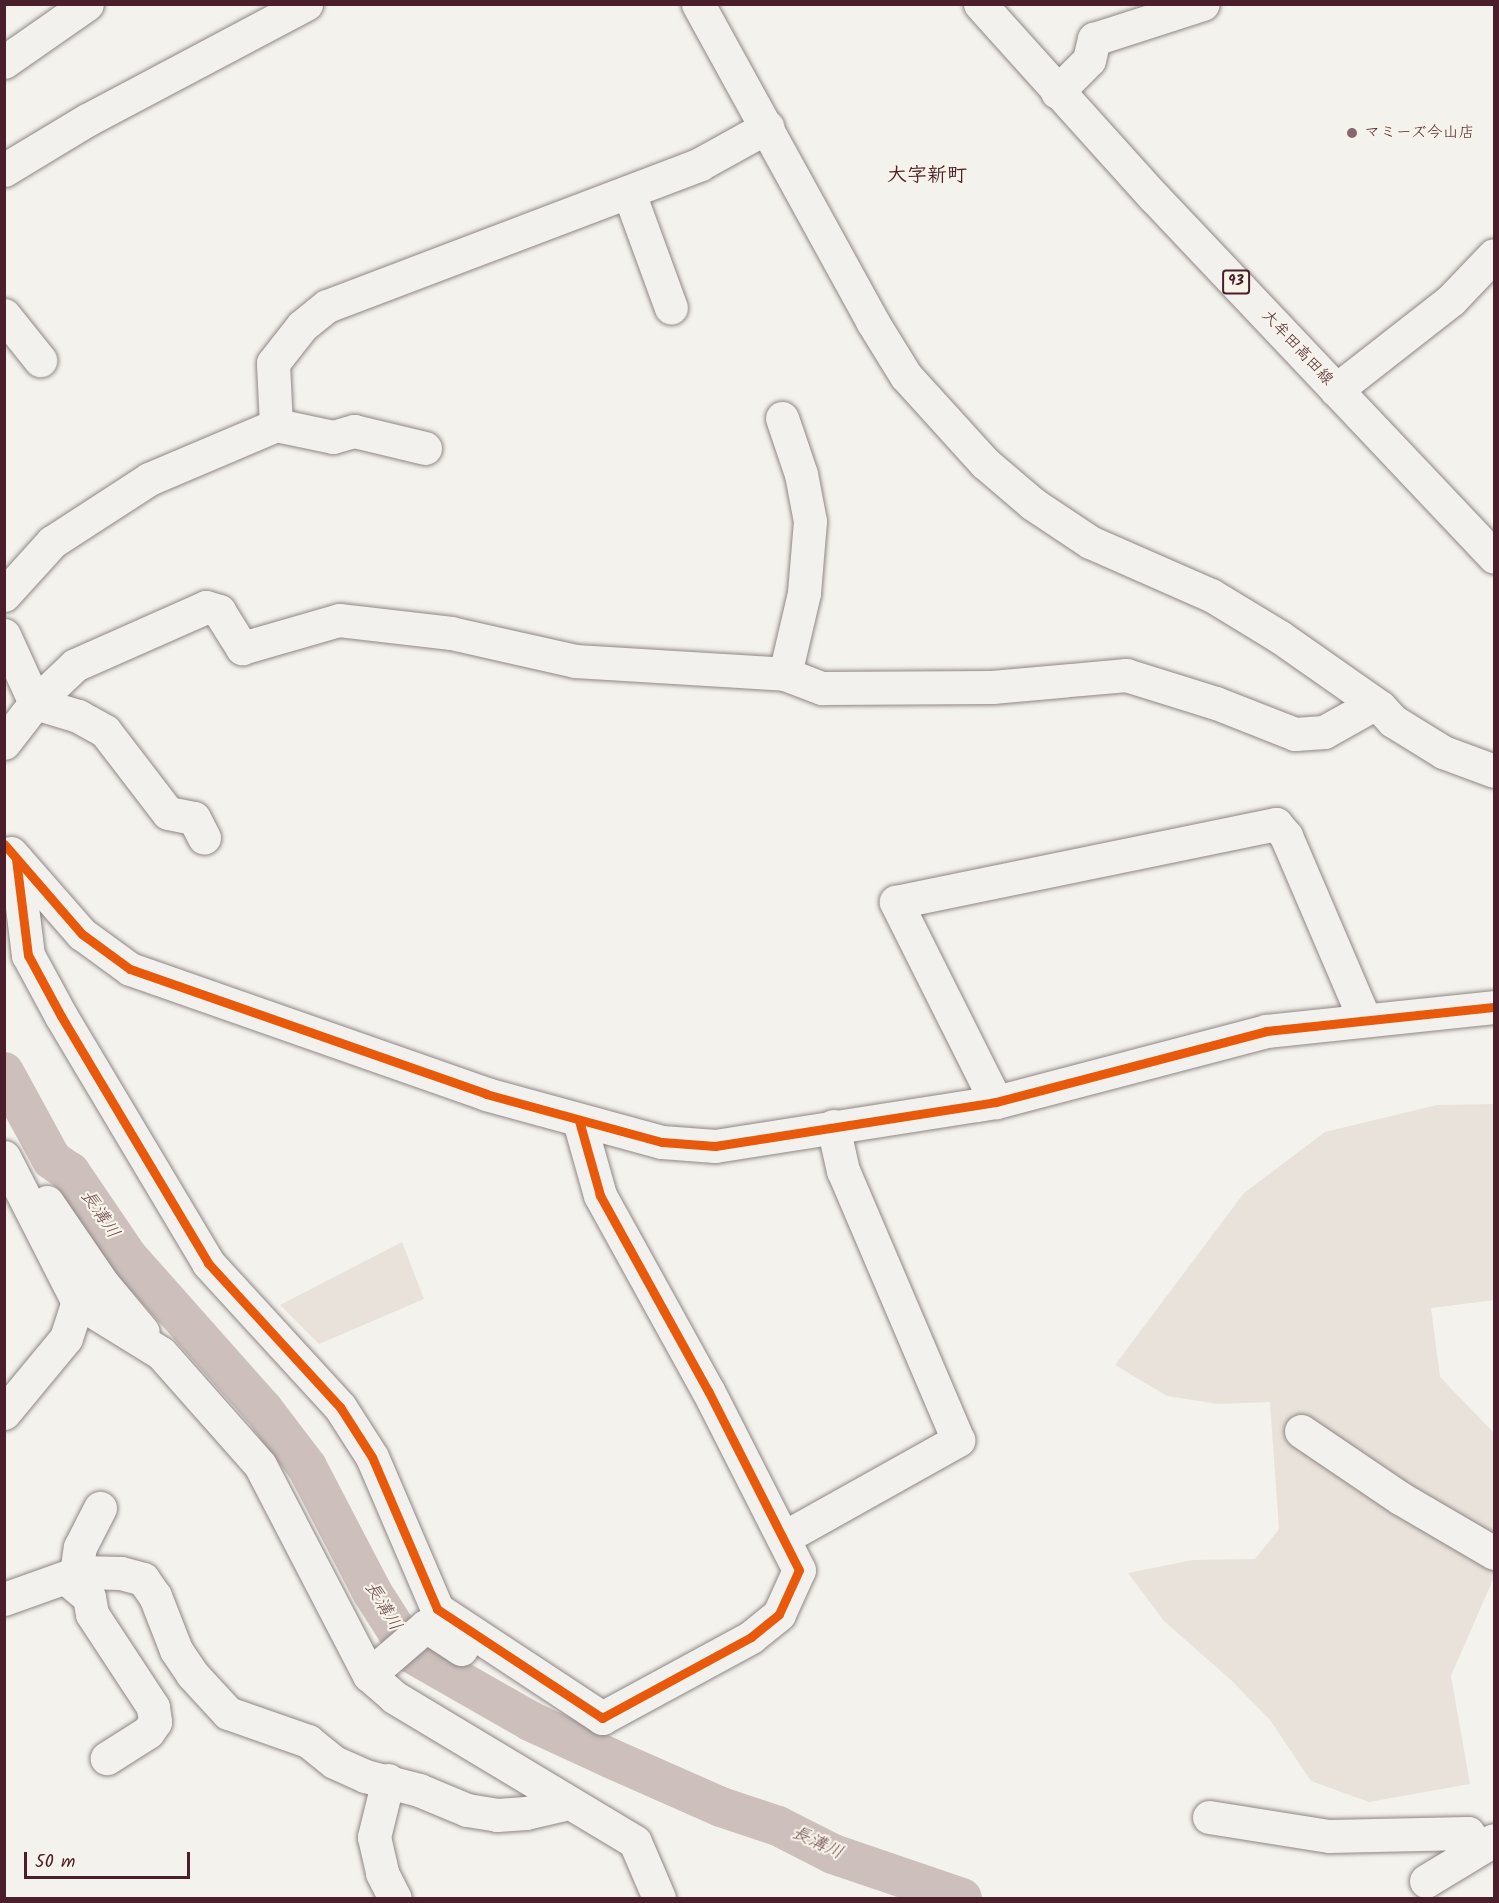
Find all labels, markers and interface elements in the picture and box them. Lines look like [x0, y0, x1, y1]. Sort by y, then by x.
place label: マミーズ今山店 [1364, 123, 1476, 143]
marker: マミーズ今山店 [1345, 126, 1359, 140]
district label: 大字新町 [887, 164, 967, 188]
road number: 93 [1221, 270, 1251, 294]
street label: 大牟田高田線 [1257, 306, 1337, 390]
water label: 長溝川 [75, 1187, 123, 1243]
water label: 長溝川 [359, 1578, 405, 1636]
water label: 長溝川 [788, 1823, 846, 1865]
scale bar [27, 1840, 194, 1878]
text: 50 m [35, 1848, 75, 1877]

